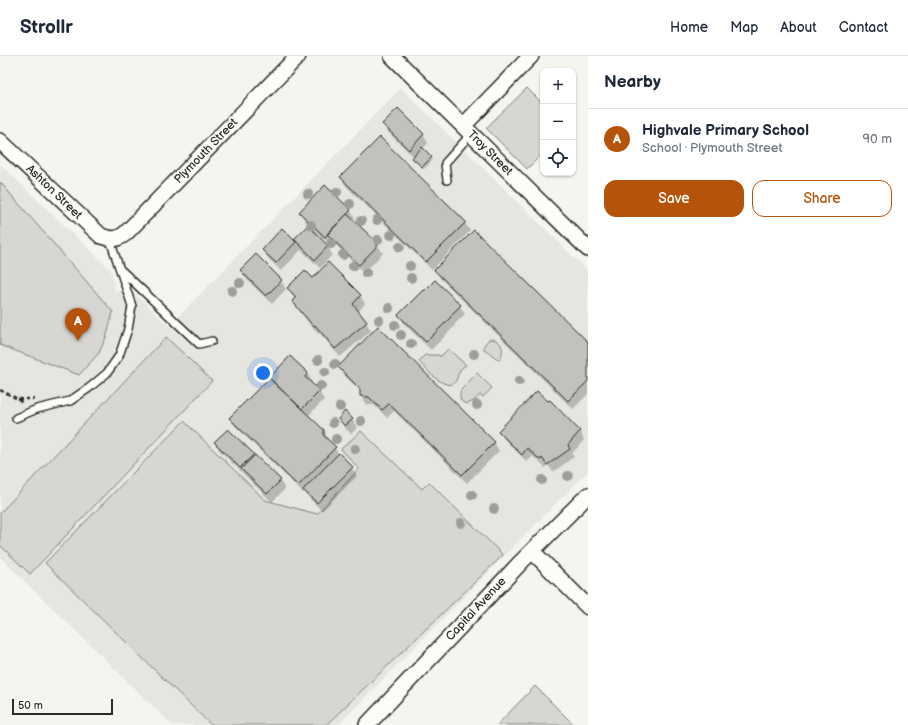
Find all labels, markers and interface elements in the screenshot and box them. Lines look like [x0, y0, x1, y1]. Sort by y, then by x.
text: Strollr [20, 16, 73, 39]
text: Home [670, 19, 708, 36]
text: Map [730, 19, 758, 36]
text: About [780, 19, 817, 36]
text: Contact [839, 19, 888, 36]
map controls [540, 68, 576, 176]
button: + [540, 68, 576, 104]
text: Nearby [604, 72, 661, 92]
button: − [540, 104, 576, 140]
street label: Plymouth Street [171, 115, 241, 187]
text: Highvale Primary School [642, 121, 809, 140]
street label: Troy Street [464, 127, 516, 179]
text: A [613, 131, 621, 147]
text: 90 m [863, 131, 892, 147]
button: locate [540, 140, 576, 176]
text: School · Plymouth Street [642, 140, 782, 156]
street label: Ashton Street [23, 161, 85, 223]
button: Save [604, 180, 744, 217]
button: Share [752, 180, 892, 217]
pin: A [65, 308, 91, 341]
your location [253, 363, 273, 383]
street label: Capital Avenue [443, 574, 509, 644]
scale bar [12, 697, 113, 716]
text: 50 m [18, 699, 43, 712]

